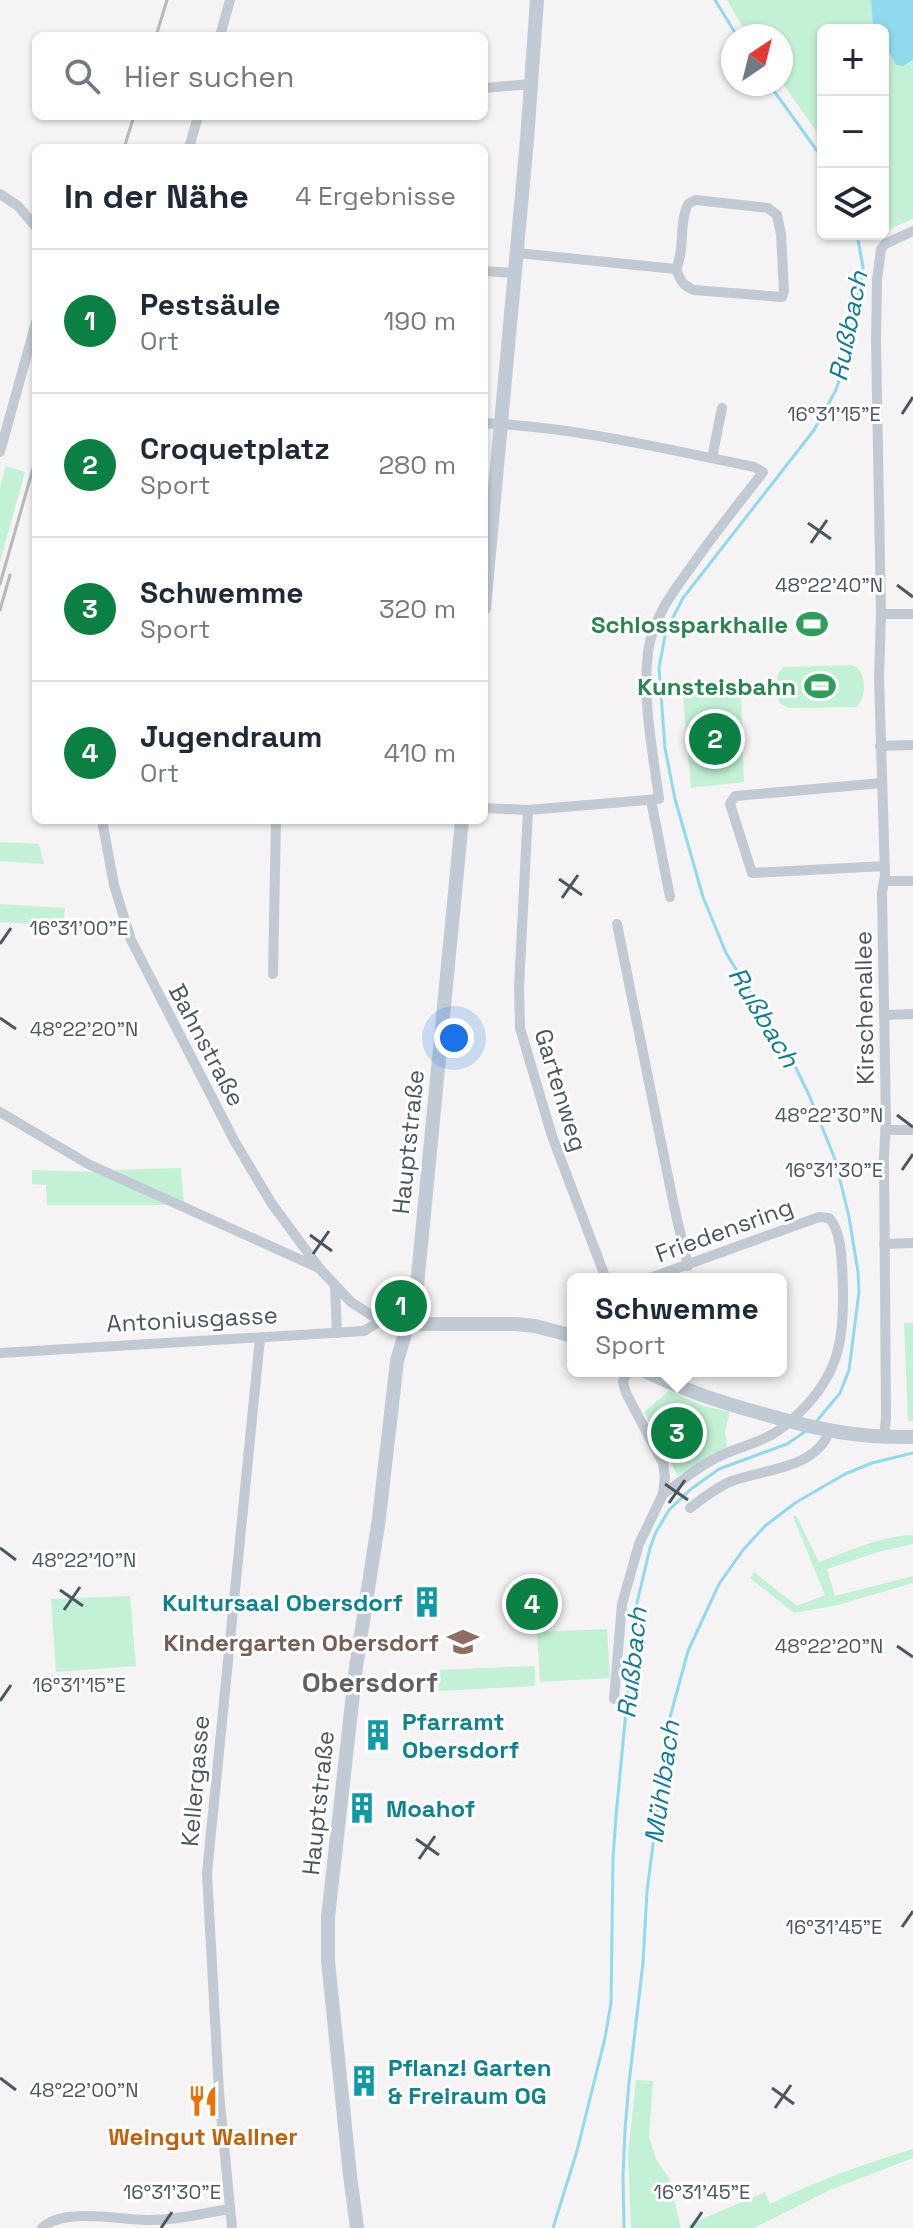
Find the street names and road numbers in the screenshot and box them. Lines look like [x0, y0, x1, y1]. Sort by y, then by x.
street label: Kirschenallee [847, 931, 881, 1085]
street label: Bahnstraße [162, 978, 252, 1112]
street label: Gartenweg [528, 1025, 594, 1155]
street label: Hauptstraße [385, 1068, 431, 1216]
street label: Friedensring [651, 1191, 797, 1269]
street label: Antoniusgasse [106, 1299, 278, 1339]
street label: Kellergasse [174, 1714, 216, 1848]
street label: Hauptstraße [295, 1729, 341, 1877]

